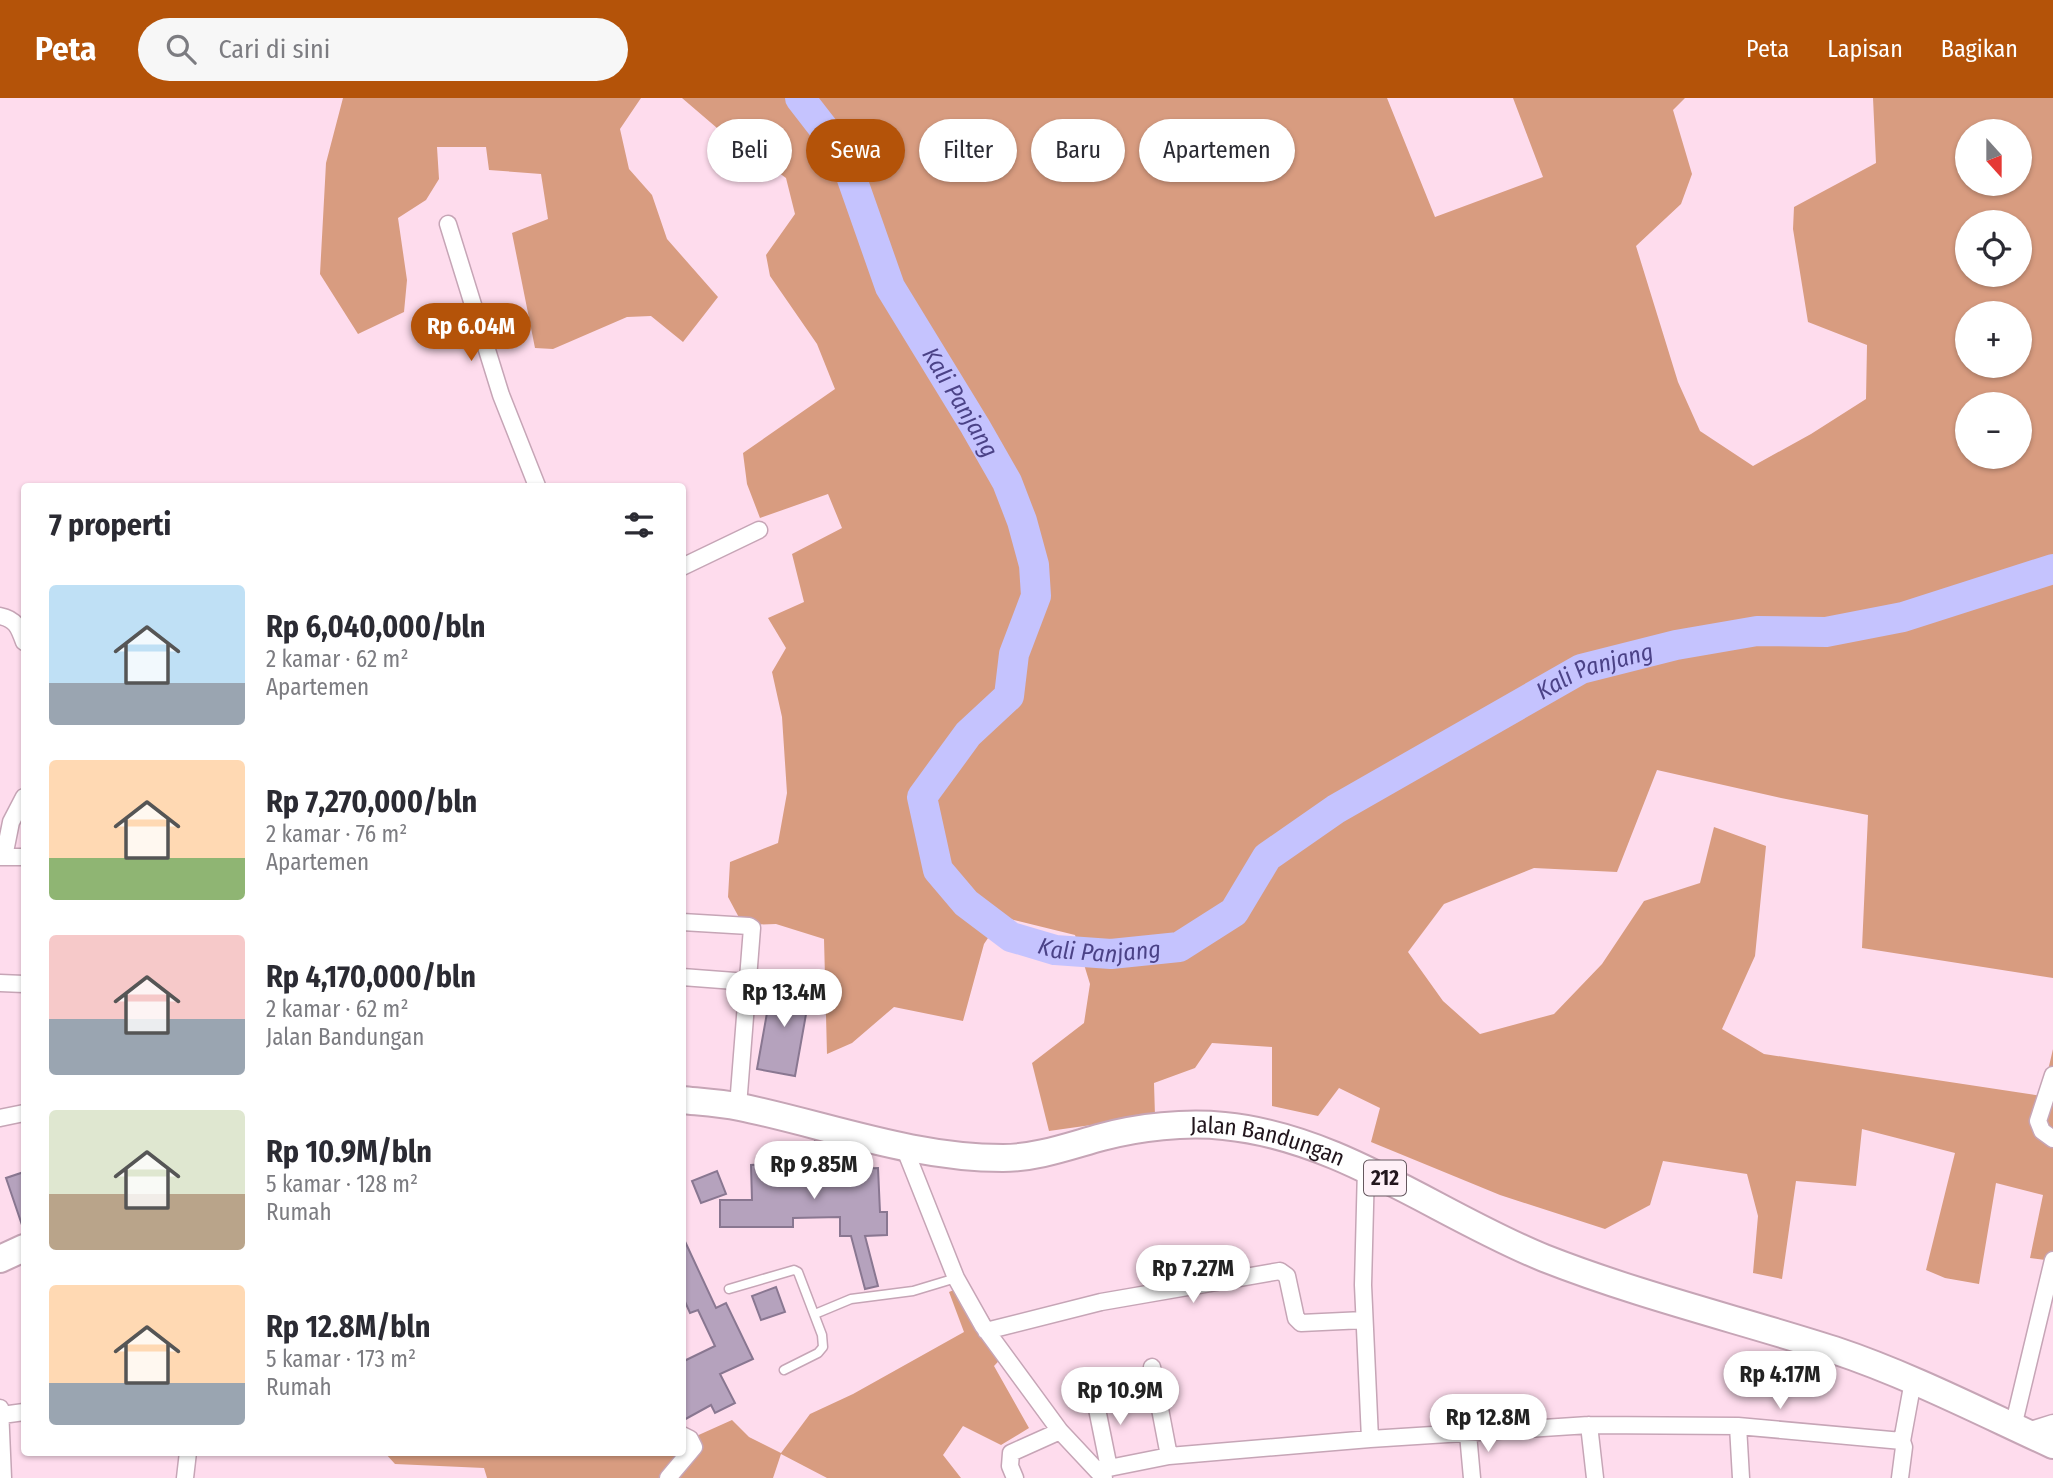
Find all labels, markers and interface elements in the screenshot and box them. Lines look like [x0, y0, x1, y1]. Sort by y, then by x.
search box [138, 18, 628, 81]
text: Peta [35, 29, 96, 69]
icon: search [162, 30, 200, 68]
text: Cari di sini [218, 34, 330, 65]
text: Peta [1746, 35, 1789, 63]
text: Lapisan [1827, 35, 1903, 63]
text: Bagikan [1941, 35, 2018, 63]
chip: Beli [707, 119, 792, 182]
chip: Sewa [806, 119, 905, 182]
chip: Filter [919, 119, 1017, 182]
chip: Baru [1031, 119, 1125, 182]
chip: Apartemen [1139, 119, 1295, 182]
north arrow [1955, 119, 2032, 196]
map controls [1955, 119, 2032, 469]
button: locate [1955, 210, 2032, 287]
button: + [1955, 301, 2032, 378]
pin: Rp 6.04M [399, 303, 543, 363]
text: Rp 6.04M [427, 312, 515, 340]
water label: Kali Panjang [916, 342, 1004, 462]
button: − [1955, 392, 2032, 469]
icon: filters [620, 506, 658, 544]
text: 7 properti [49, 507, 171, 543]
text: Rp 6,040,000/bln [266, 609, 485, 645]
icon: home [105, 613, 189, 697]
water label: Kali Panjang [1531, 637, 1656, 705]
text: 2 kamar · 62 m² [266, 645, 409, 673]
text: Apartemen [266, 673, 369, 701]
text: Rp 7,270,000/bln [266, 784, 477, 820]
icon: home [105, 788, 189, 872]
text: 2 kamar · 76 m² [266, 820, 407, 848]
text: Apartemen [266, 848, 369, 876]
water label: Kali Panjang [1035, 932, 1162, 968]
text: Rp 4,170,000/bln [266, 959, 476, 995]
icon: home [105, 963, 189, 1047]
pin: Rp 13.4M [712, 970, 856, 1029]
text: Rp 13.4M [742, 978, 826, 1006]
text: 2 kamar · 62 m² [266, 995, 409, 1023]
text: Jalan Bandungan [266, 1023, 424, 1051]
street label: Jalan Bandungan [1190, 1111, 1349, 1172]
text: Rp 10.9M/bln [266, 1134, 432, 1170]
icon: home [105, 1138, 189, 1222]
pin: Rp 9.85M [742, 1142, 886, 1201]
text: Rp 9.85M [770, 1150, 858, 1178]
road number: 212 [1364, 1160, 1406, 1196]
text: 5 kamar · 128 m² [266, 1170, 418, 1198]
text: Rumah [266, 1198, 332, 1226]
pin: Rp 7.27M [1121, 1246, 1265, 1305]
text: Rp 7.27M [1152, 1254, 1234, 1282]
text: Rp 12.8M/bln [266, 1309, 431, 1345]
icon: home [105, 1313, 189, 1397]
text: 5 kamar · 173 m² [266, 1345, 416, 1373]
pin: Rp 4.17M [1708, 1352, 1852, 1411]
text: Rp 4.17M [1739, 1360, 1821, 1388]
pin: Rp 10.9M [1048, 1368, 1192, 1427]
text: Rumah [266, 1373, 332, 1401]
text: Rp 10.9M [1077, 1376, 1163, 1404]
pin: Rp 12.8M [1416, 1394, 1560, 1454]
text: Rp 12.8M [1446, 1403, 1530, 1431]

